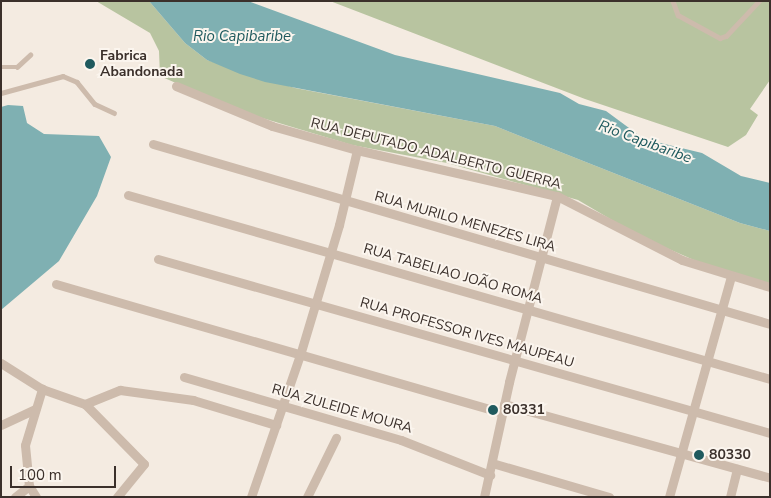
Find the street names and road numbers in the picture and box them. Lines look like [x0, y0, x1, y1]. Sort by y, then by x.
street label: RUA DEPUTADO ADALBERTO GUERRA [309, 115, 563, 193]
street label: RUA MURILO MENEZES LIRA [373, 188, 557, 256]
street label: RUA TABELIAO JOÃO ROMA [361, 240, 545, 308]
street label: RUA PROFESSOR IVES MAUPEAU [358, 294, 576, 372]
street label: RUA ZULEIDE MOURA [270, 381, 414, 437]

